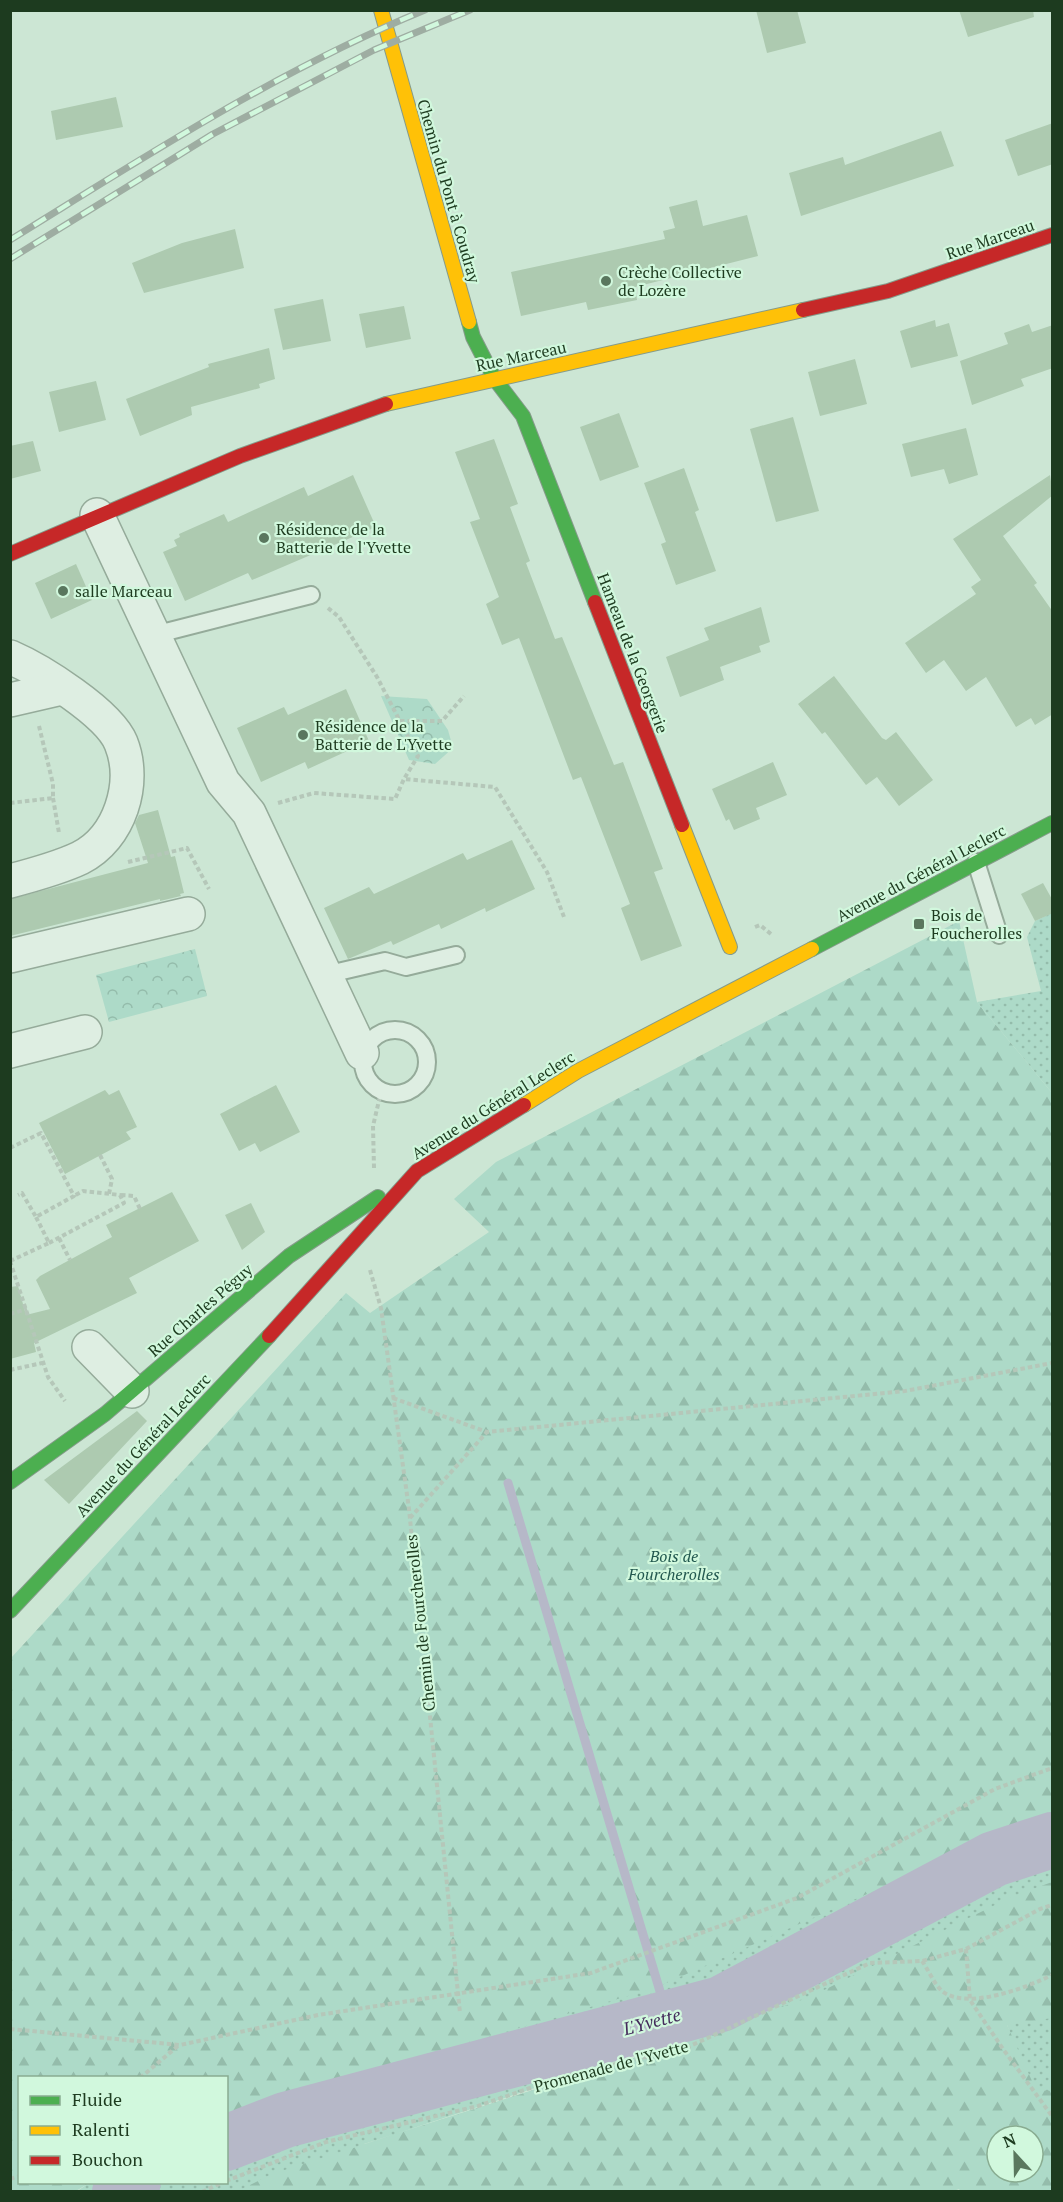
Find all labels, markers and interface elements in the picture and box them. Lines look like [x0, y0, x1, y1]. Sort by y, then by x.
street label: Chemin du Pont à Coudray [412, 97, 486, 286]
street label: Rue Marceau [943, 214, 1037, 264]
place label: Crèche Collective de Lozère [618, 261, 742, 301]
marker: Crèche Collective de Lozère [599, 274, 613, 288]
street label: Rue Marceau [474, 336, 568, 376]
place label: Résidence de la Batterie de l'Yvette [276, 518, 411, 558]
marker: Résidence de la Batterie de l'Yvette [257, 531, 271, 545]
street label: Hameau de la Georgerie [592, 570, 674, 736]
place label: salle Marceau [75, 580, 172, 602]
marker: salle Marceau [56, 584, 70, 598]
place label: Résidence de la Batterie de L'Yvette [315, 715, 452, 755]
marker: Résidence de la Batterie de L'Yvette [296, 728, 310, 742]
street label: Avenue du Général Leclerc [833, 819, 1009, 927]
place label: Bois de Foucherolles [931, 904, 1022, 944]
marker: Bois de Foucherolles [912, 917, 926, 931]
street label: Avenue du Général Leclerc [407, 1046, 579, 1164]
street label: Rue Charles Péguy [143, 1258, 258, 1362]
street label: Avenue du Général Leclerc [71, 1369, 215, 1521]
street label: Chemin de Fourcherolles [400, 1533, 440, 1713]
park label: Bois de Fourcherolles [627, 1545, 720, 1585]
water label: L'Yvette [619, 2002, 683, 2040]
street label: Promenade de l'Yvette [531, 2035, 691, 2097]
legend [18, 2076, 228, 2184]
text: Fluide [72, 2087, 122, 2111]
text: Ralenti [72, 2117, 130, 2141]
north arrow [985, 2124, 1045, 2184]
text: N [1000, 2128, 1019, 2153]
text: Bouchon [72, 2147, 143, 2171]

